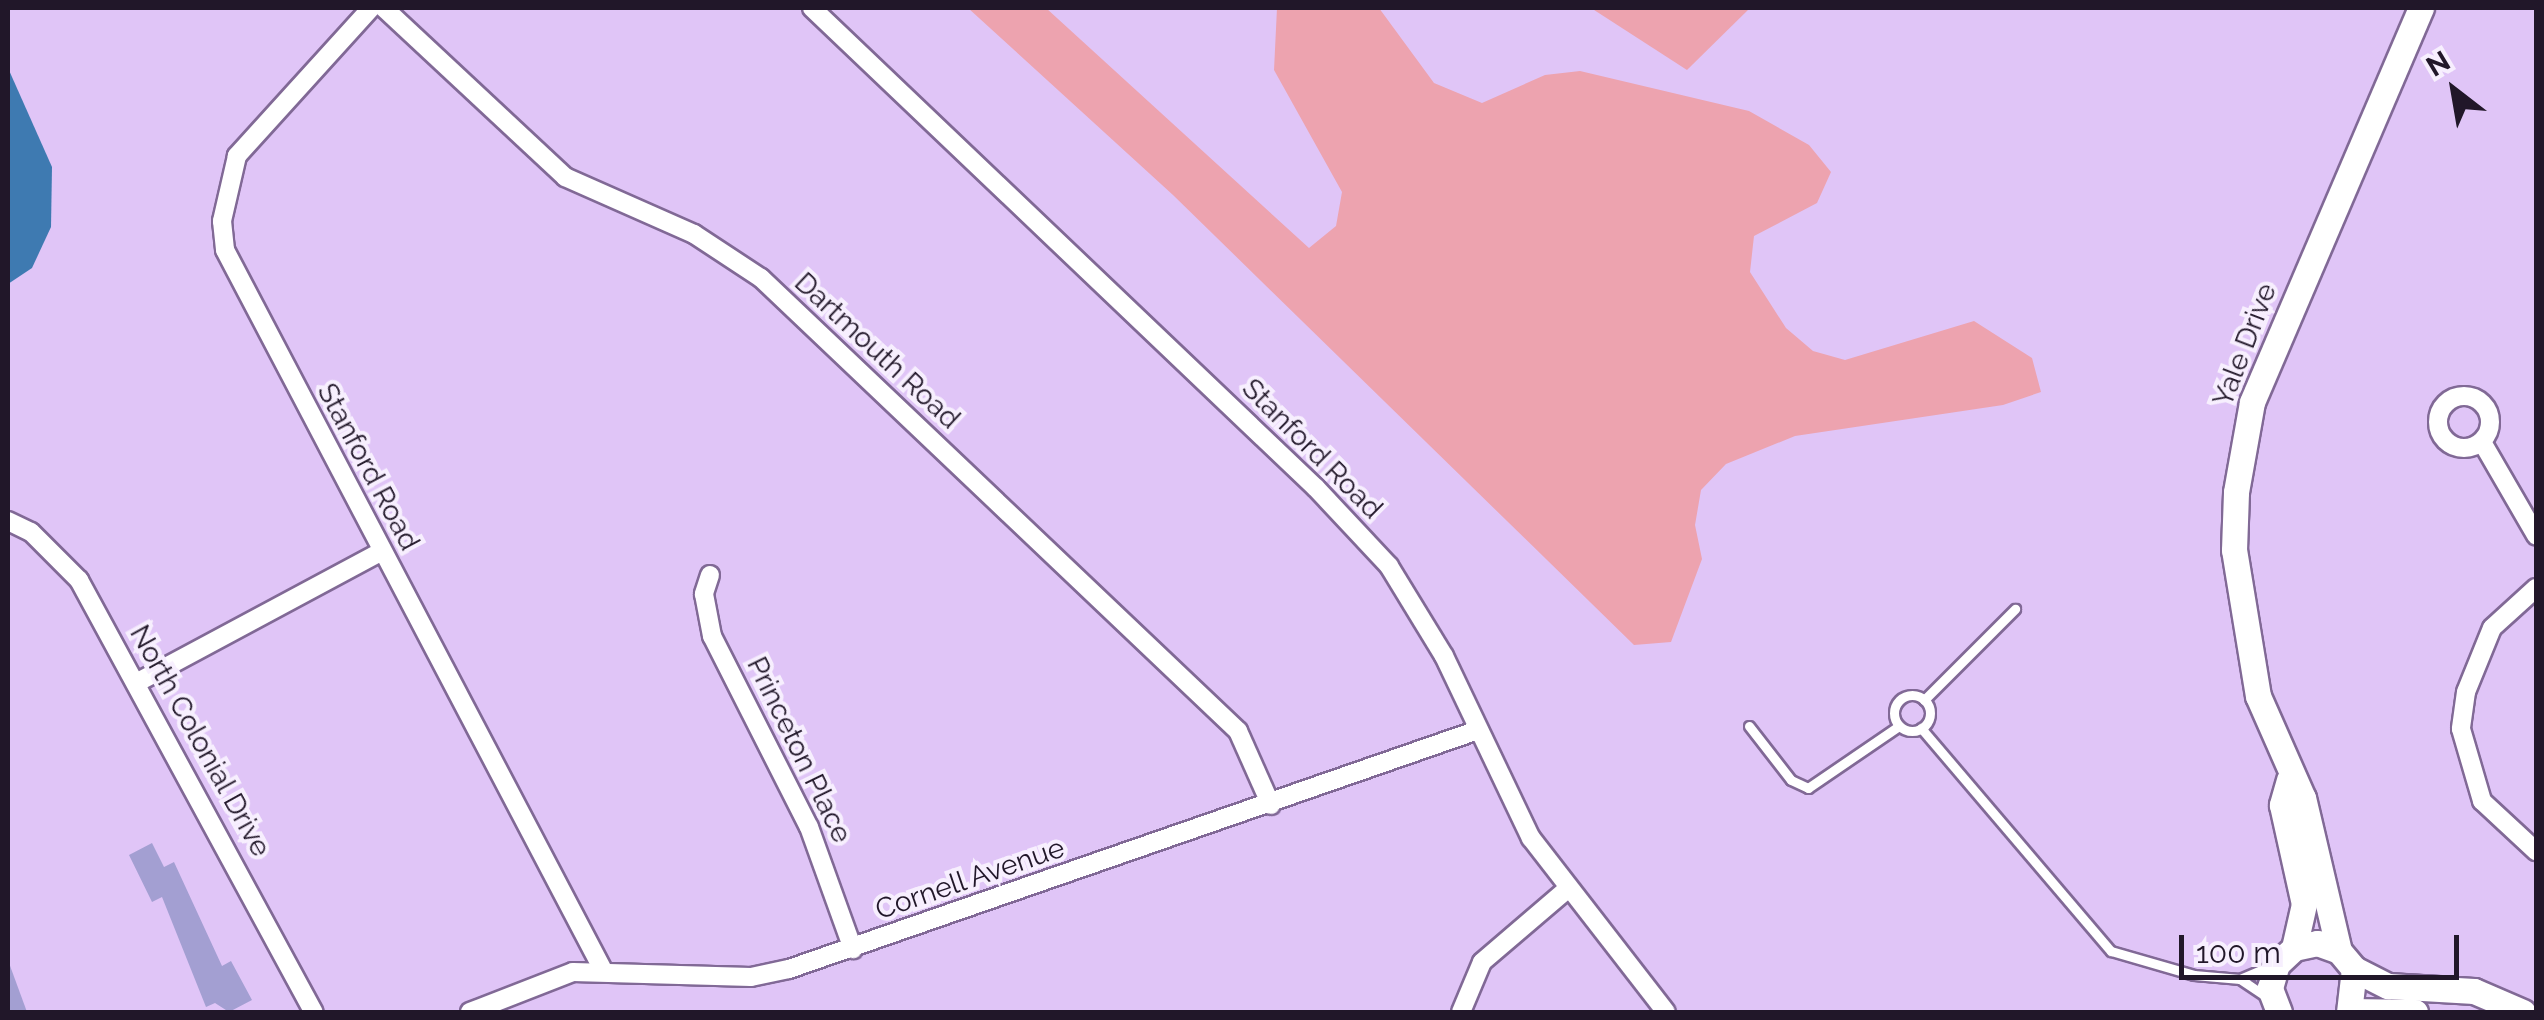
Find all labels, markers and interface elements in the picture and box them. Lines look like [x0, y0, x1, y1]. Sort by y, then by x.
north arrow [2404, 40, 2504, 140]
text: N [2421, 44, 2456, 84]
street label: Dartmouth Road [788, 266, 966, 436]
street label: Yale Drive [2206, 279, 2284, 411]
street label: Stanford Road [1235, 372, 1389, 526]
street label: Stanford Road [310, 378, 426, 556]
street label: North Colonial Drive [122, 619, 278, 863]
street label: Princeton Place [740, 652, 858, 848]
street label: Cornell Avenue [870, 831, 1070, 927]
scale bar [2184, 915, 2464, 977]
text: 100 m [2196, 935, 2281, 970]

